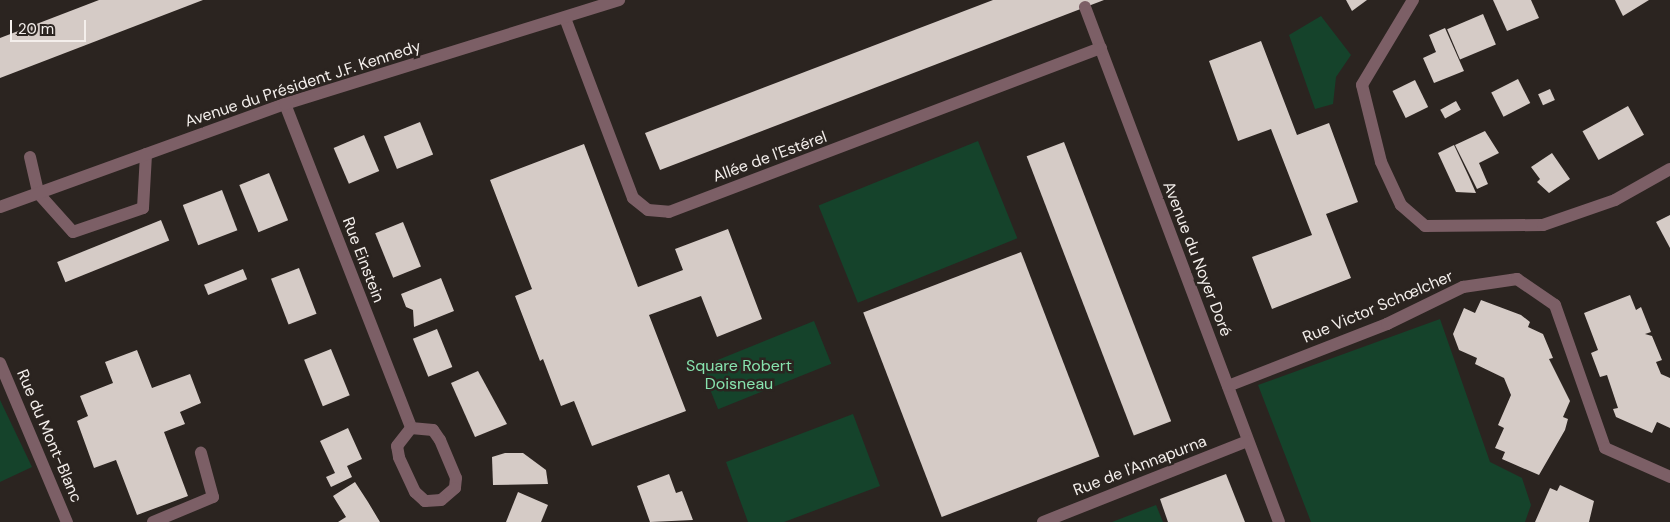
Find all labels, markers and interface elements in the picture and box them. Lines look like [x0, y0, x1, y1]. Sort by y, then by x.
scale bar [12, 10, 89, 42]
text: 20 m [18, 19, 54, 39]
street label: Avenue du Président J.F. Kennedy [183, 37, 423, 131]
street label: Allée de l'Estérel [710, 127, 830, 187]
street label: Avenue du Noyer Doré [1159, 179, 1235, 339]
street label: Rue Einstein [338, 215, 388, 305]
street label: Rue Victor Schœlcher [1300, 267, 1456, 347]
park label: Square Robert Doisneau [686, 356, 792, 394]
street label: Rue du Mont-Blanc [12, 367, 86, 505]
street label: Rue de l'Annapurna [1071, 432, 1209, 500]

